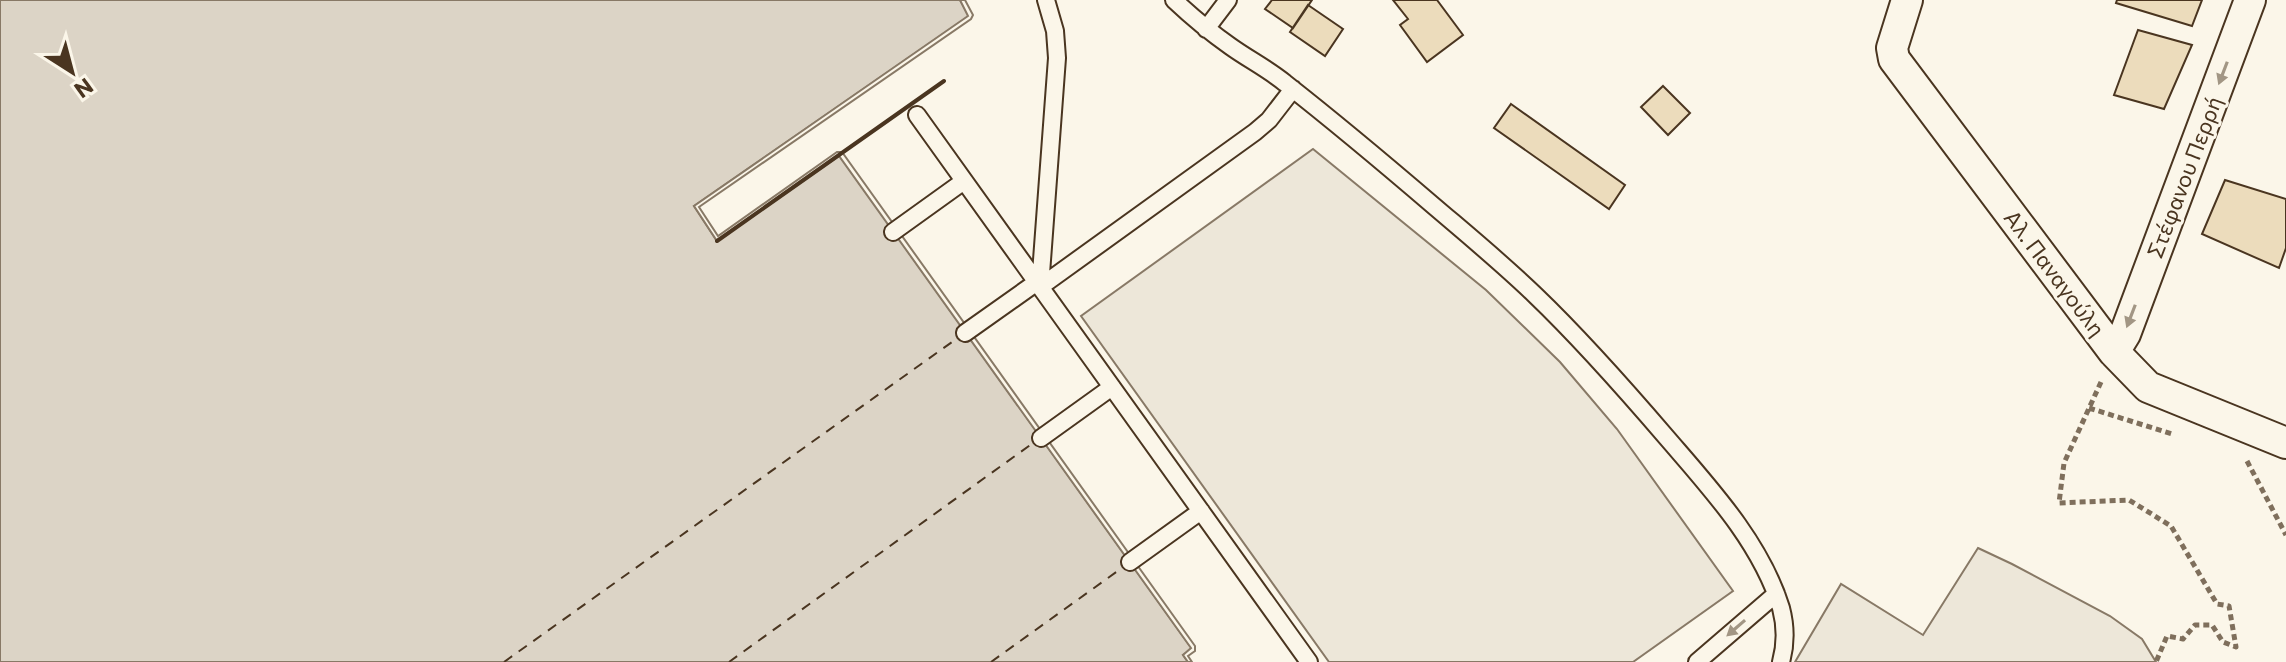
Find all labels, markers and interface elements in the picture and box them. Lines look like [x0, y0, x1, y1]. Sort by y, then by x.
north arrow [32, 32, 112, 112]
one-way arrow [2216, 61, 2229, 85]
text: N [69, 73, 99, 104]
street label: Στέφανου Περρή [2141, 92, 2227, 262]
street label: Αλ. Παναγούλη [1999, 205, 2111, 341]
one-way arrow [2124, 305, 2137, 329]
one-way arrow [1727, 619, 1747, 636]

